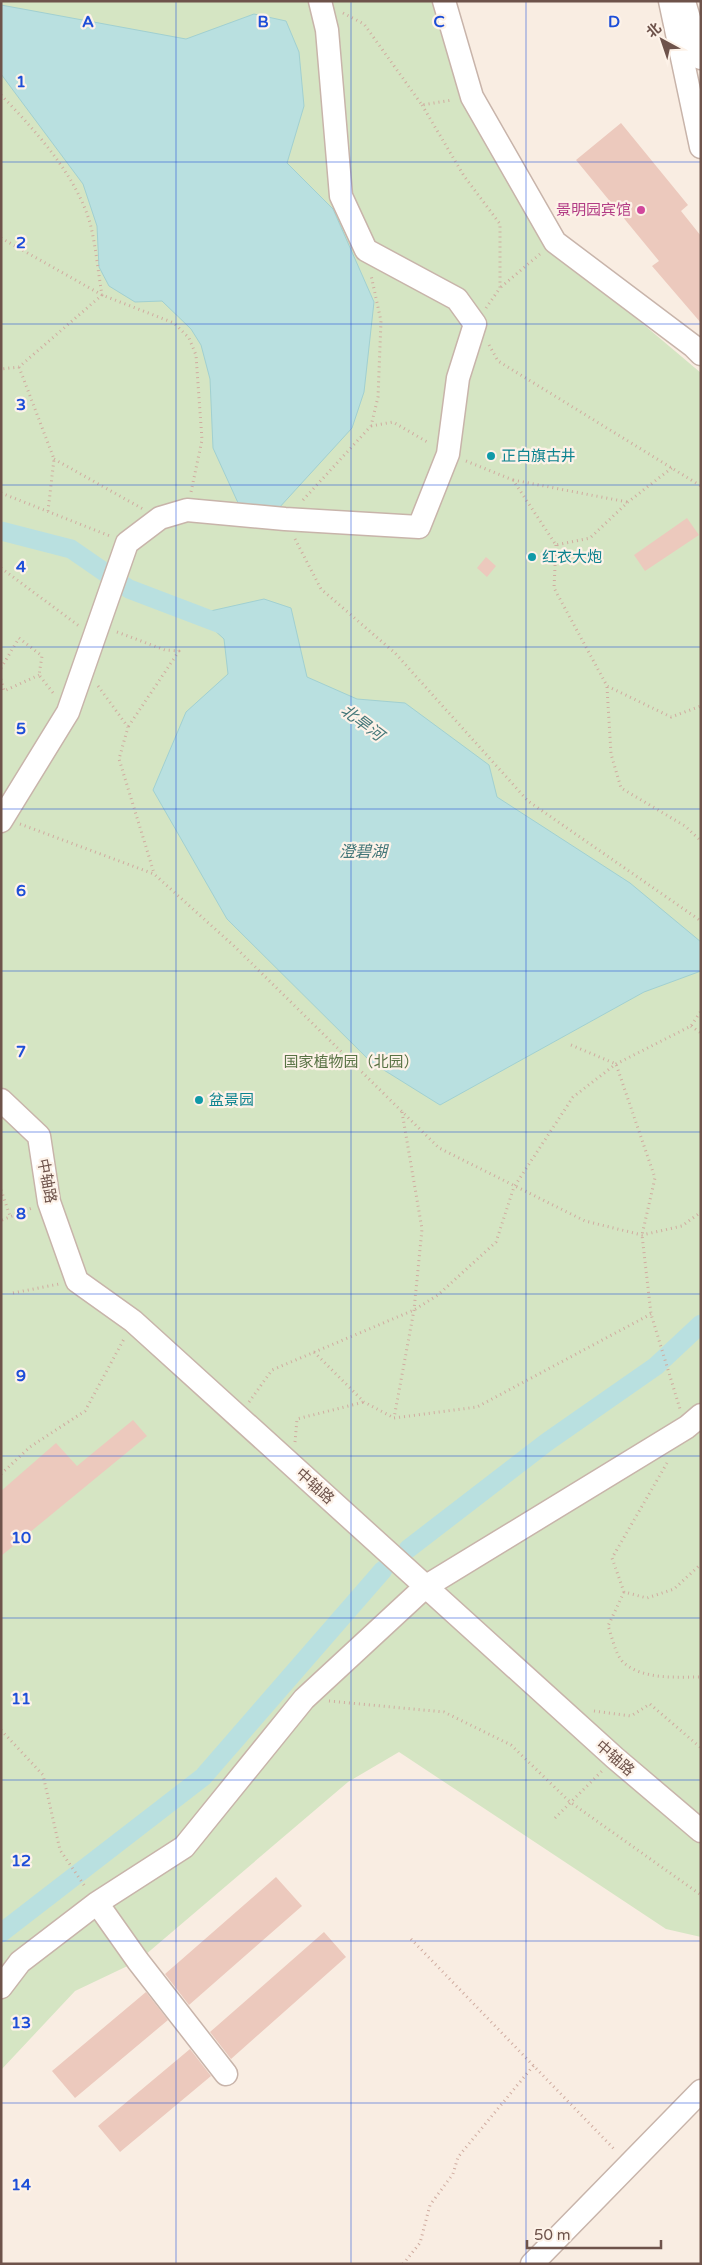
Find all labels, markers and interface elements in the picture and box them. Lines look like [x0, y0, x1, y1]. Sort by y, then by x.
text: A [82, 12, 94, 32]
text: B [257, 12, 269, 32]
text: C [433, 12, 445, 32]
text: D [608, 12, 620, 32]
north arrow [637, 15, 687, 65]
text: 北 [643, 19, 665, 41]
text: 1 [16, 72, 26, 92]
place label: 景明园宾馆 [556, 201, 631, 219]
marker: 景明园宾馆 [635, 204, 647, 216]
text: 2 [16, 233, 26, 253]
text: 3 [16, 395, 26, 415]
place label: 正白旗古井 [501, 447, 576, 465]
marker: 正白旗古井 [485, 450, 497, 462]
place label: 红衣大炮 [542, 548, 602, 566]
marker: 红衣大炮 [526, 551, 538, 563]
text: 4 [16, 557, 26, 577]
water label: 北旱河 [337, 701, 390, 747]
text: 5 [16, 719, 26, 739]
water label: 澄碧湖 [339, 842, 390, 862]
text: 6 [16, 881, 26, 901]
text: 7 [16, 1042, 26, 1062]
park label: 国家植物园（北园） [283, 1053, 419, 1071]
place label: 盆景园 [209, 1091, 254, 1109]
marker: 盆景园 [193, 1094, 205, 1106]
street label: 中轴路 [34, 1157, 60, 1205]
text: 8 [16, 1204, 26, 1224]
text: 9 [16, 1366, 26, 1386]
street label: 中轴路 [292, 1464, 338, 1508]
text: 10 [11, 1528, 31, 1548]
text: 11 [11, 1689, 31, 1709]
street label: 中轴路 [592, 1736, 638, 1780]
text: 12 [11, 1851, 31, 1871]
text: 13 [11, 2013, 31, 2033]
text: 14 [11, 2175, 31, 2195]
scale bar [527, 2218, 661, 2250]
text: 50 m [534, 2226, 571, 2244]

